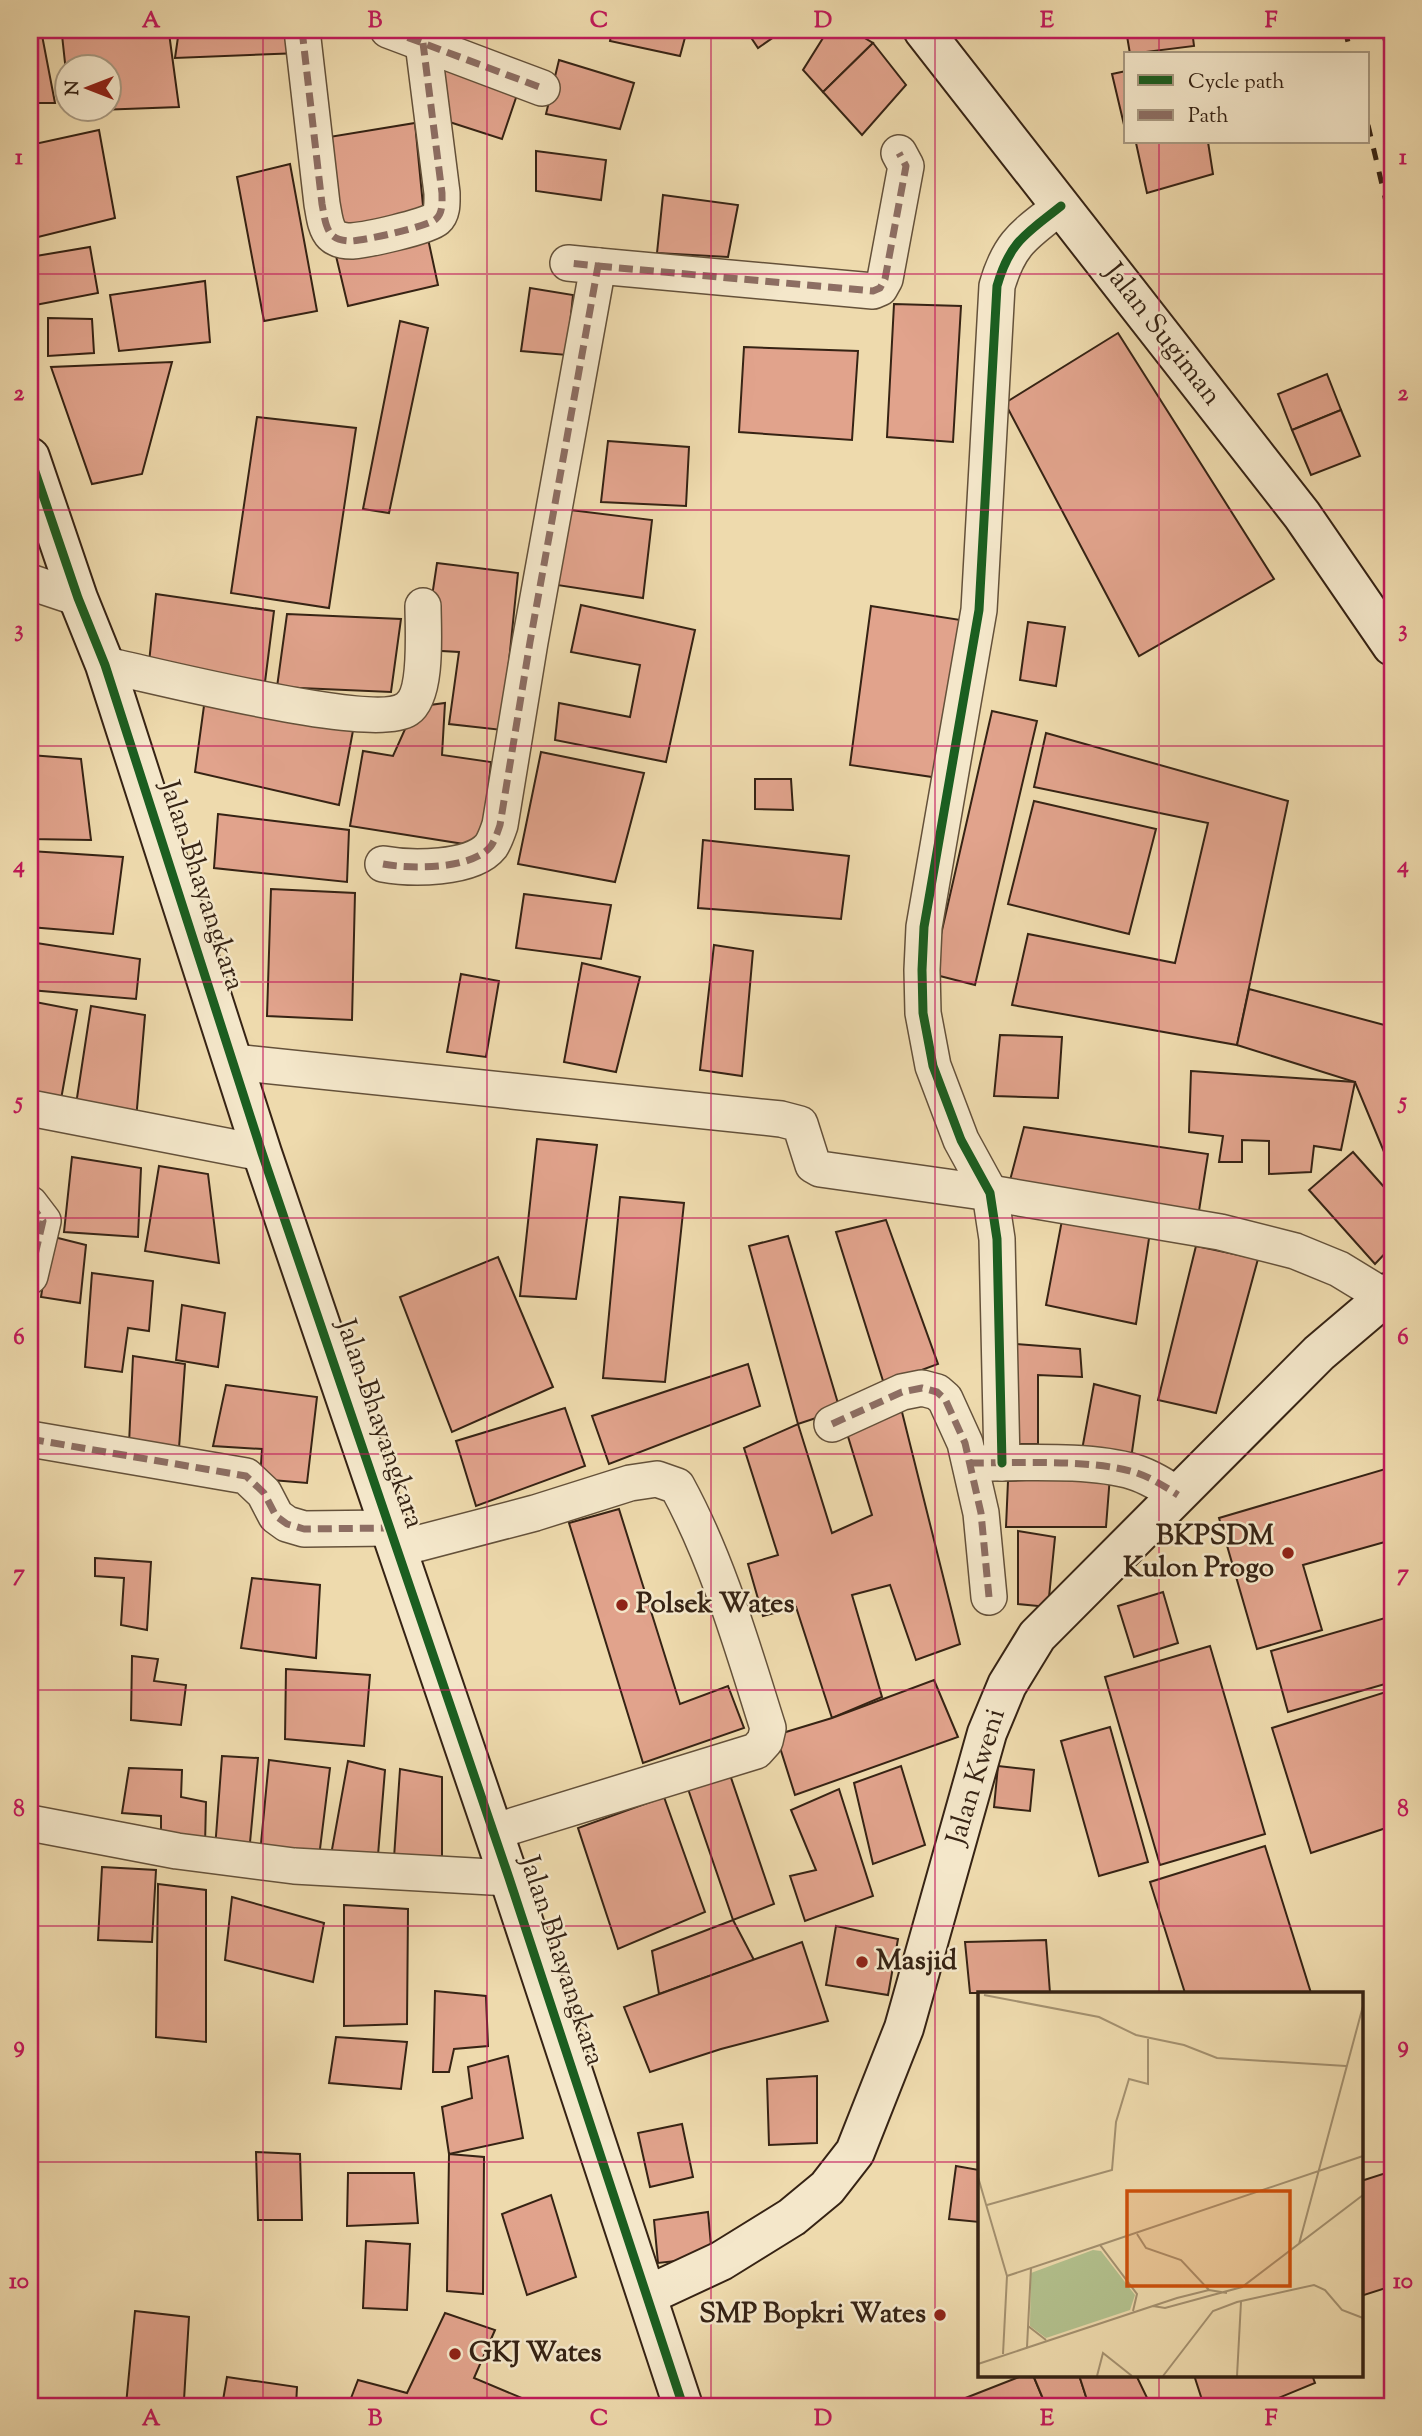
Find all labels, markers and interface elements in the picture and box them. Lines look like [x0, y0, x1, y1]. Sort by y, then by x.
text: A [142, 5, 161, 38]
text: B [368, 5, 383, 38]
text: C [590, 5, 608, 38]
text: D [814, 5, 832, 38]
text: E [1040, 5, 1054, 38]
text: F [1265, 5, 1278, 38]
north arrow [52, 52, 122, 122]
legend [1124, 52, 1370, 144]
text: Cycle path [1188, 68, 1285, 98]
text: N [60, 80, 87, 96]
text: Path [1188, 102, 1229, 132]
text: 1 [15, 142, 23, 175]
text: 1 [1399, 142, 1407, 175]
street label: Jalan Sugiman [1092, 254, 1230, 415]
text: 2 [14, 378, 25, 411]
text: 2 [1398, 378, 1409, 411]
text: 3 [14, 614, 24, 647]
text: 3 [1398, 614, 1408, 647]
street label: Jalan Bhayangkara [148, 774, 254, 996]
text: 4 [12, 850, 25, 883]
text: 4 [1396, 850, 1409, 883]
text: 5 [13, 1086, 23, 1119]
text: 5 [1397, 1086, 1407, 1119]
street label: Jalan Bhayangkara [324, 1312, 434, 1534]
text: 6 [13, 1322, 25, 1355]
text: 6 [1397, 1322, 1409, 1355]
place label: BKPSDM Kulon Progo [1123, 1517, 1274, 1589]
marker: BKPSDM Kulon Progo [1280, 1545, 1296, 1561]
text: 7 [13, 1558, 25, 1591]
text: 7 [1397, 1558, 1409, 1591]
place label: Polsek Wates [636, 1585, 794, 1625]
marker: Polsek Wates [614, 1597, 630, 1613]
street label: Jalan Kweni [937, 1704, 1017, 1852]
text: 8 [13, 1794, 25, 1827]
text: 8 [1397, 1794, 1409, 1827]
street label: Jalan Bhayangkara [508, 1849, 614, 2071]
place label: Masjid [876, 1942, 957, 1982]
marker: Masjid [854, 1954, 870, 1970]
inset map [978, 1992, 1362, 2376]
text: 9 [13, 2030, 25, 2063]
text: 9 [1397, 2030, 1409, 2063]
text: 10 [9, 2266, 29, 2299]
text: 10 [1393, 2266, 1413, 2299]
place label: SMP Bopkri Wates [699, 2295, 926, 2335]
marker: SMP Bopkri Wates [932, 2307, 948, 2323]
place label: GKJ Wates [469, 2334, 602, 2374]
marker: GKJ Wates [447, 2346, 463, 2362]
text: A [142, 2403, 161, 2436]
text: B [368, 2403, 383, 2436]
text: C [590, 2403, 608, 2436]
text: D [814, 2403, 832, 2436]
text: E [1040, 2403, 1054, 2436]
text: F [1265, 2403, 1278, 2436]

